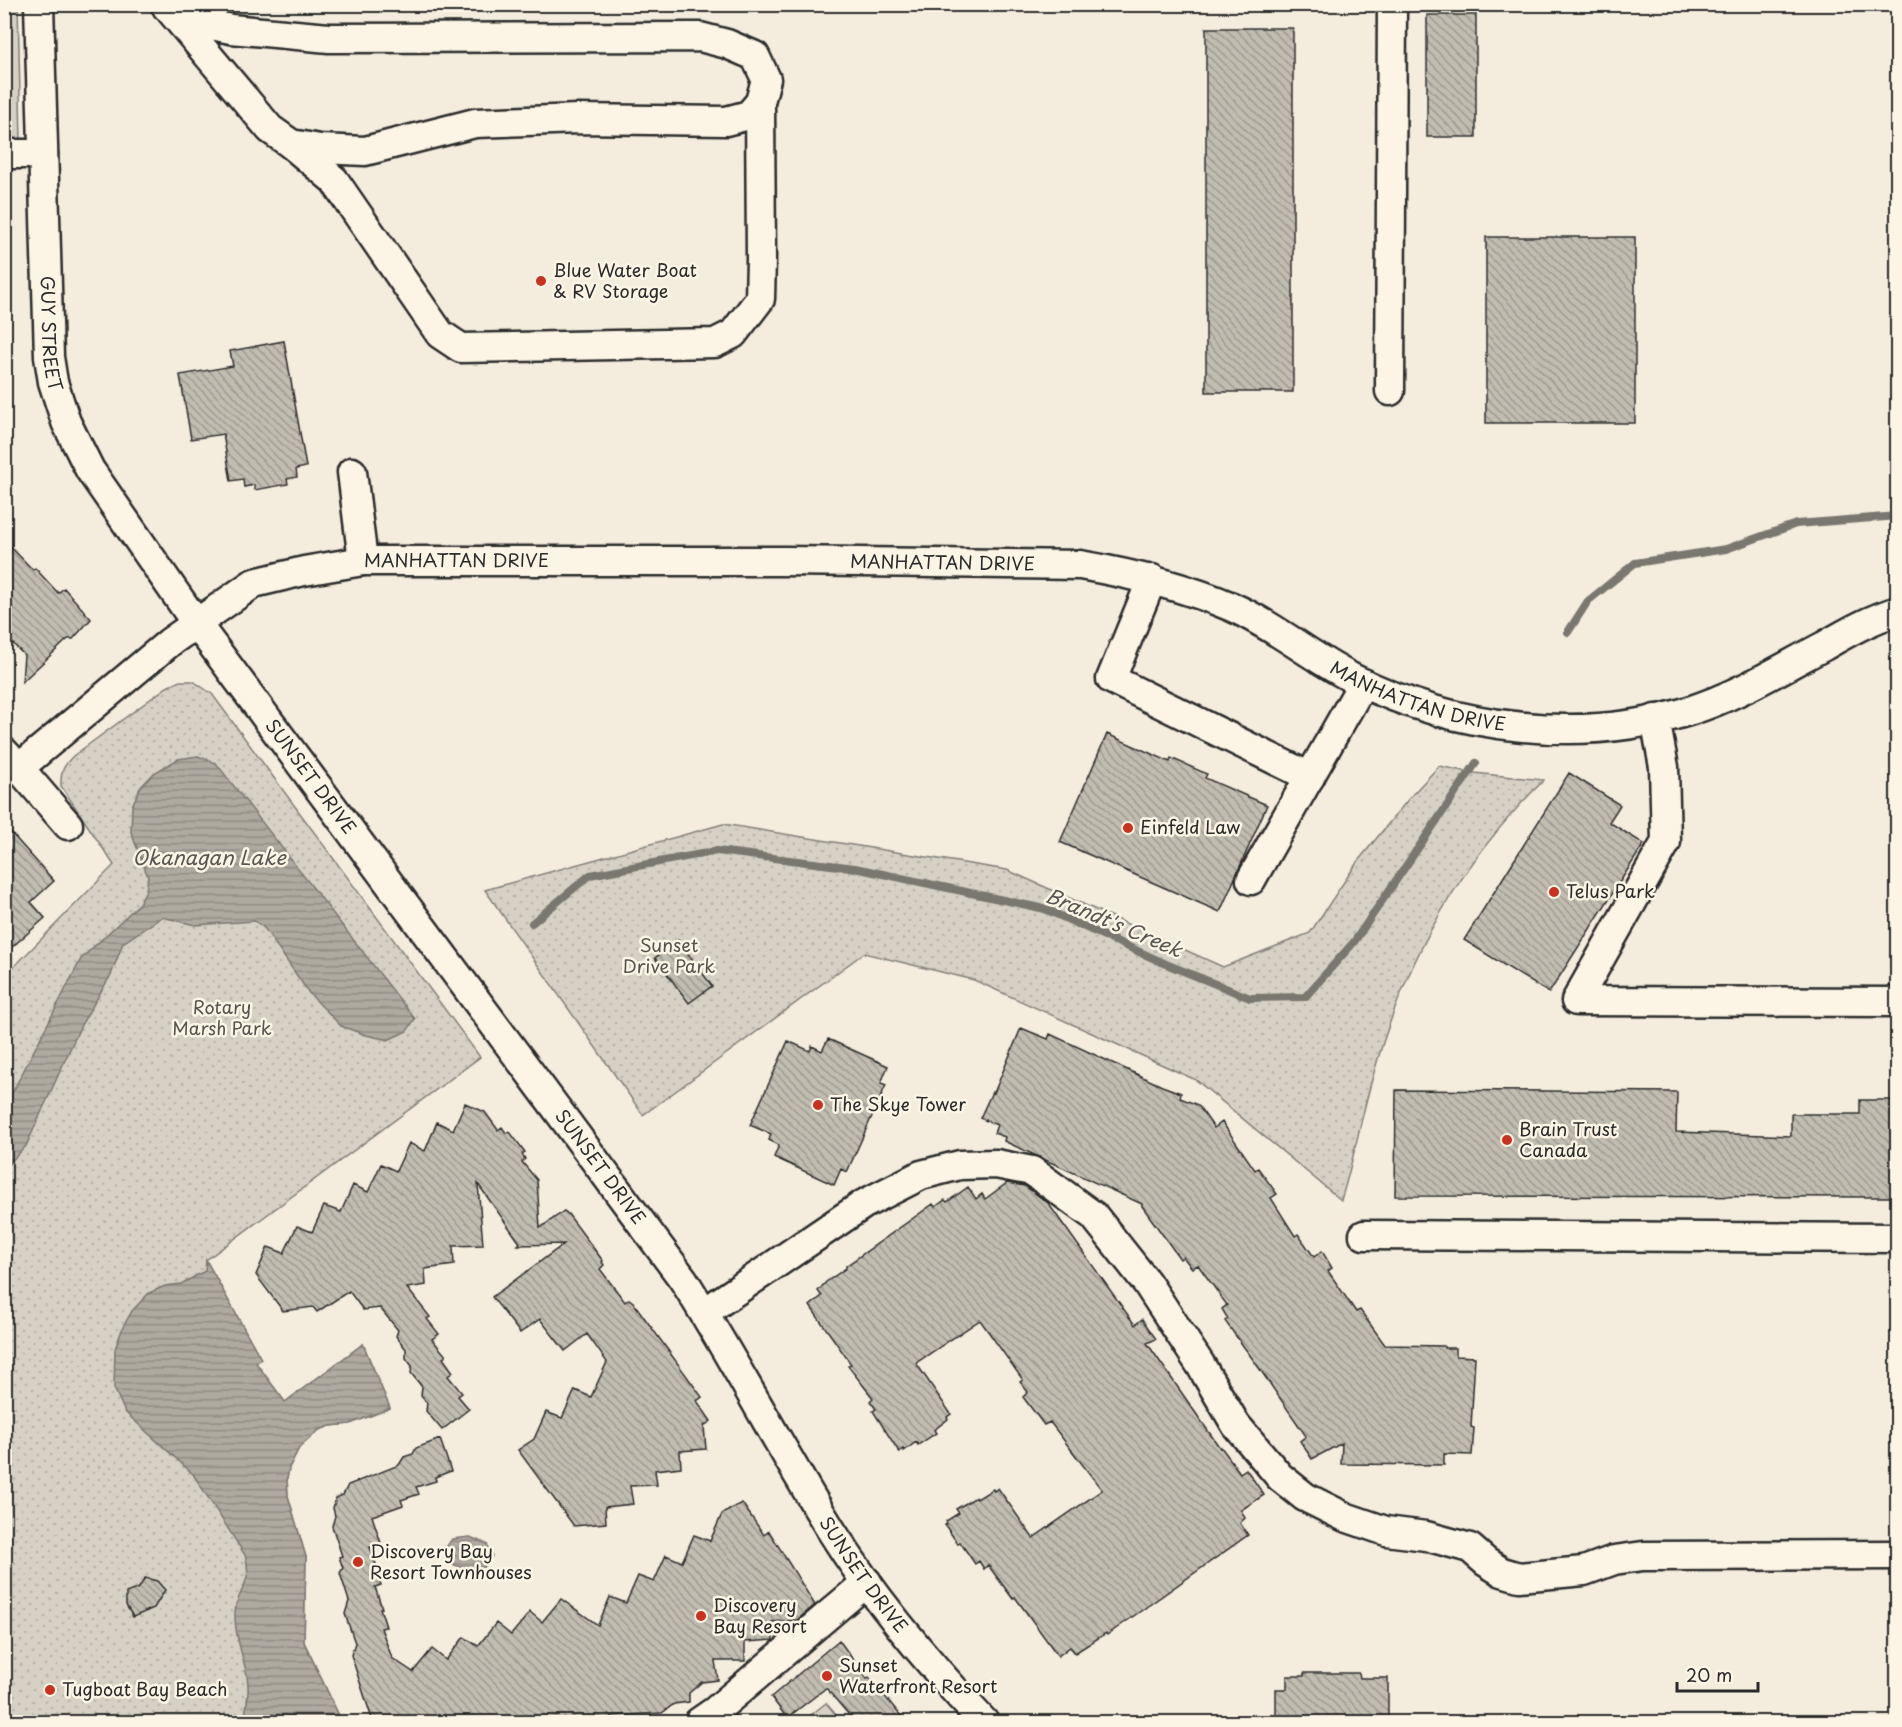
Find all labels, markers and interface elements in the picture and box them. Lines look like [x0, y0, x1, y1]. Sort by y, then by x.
place label: Blue Water Boat & RV Storage [553, 256, 697, 304]
marker: Blue Water Boat & RV Storage [534, 274, 548, 288]
street label: GUY STREET [35, 275, 70, 396]
street label: MANHATTAN DRIVE [364, 546, 549, 573]
street label: MANHATTAN DRIVE [850, 547, 1035, 576]
street label: MANHATTAN DRIVE [1325, 654, 1508, 737]
street label: SUNSET DRIVE [260, 713, 363, 839]
place label: Einfeld Law [1140, 813, 1240, 840]
marker: Einfeld Law [1121, 821, 1135, 835]
water label: Okanagan Lake [132, 842, 287, 872]
place label: Telus Park [1566, 877, 1655, 904]
water label: Brandt's Creek [1042, 880, 1188, 965]
marker: Telus Park [1547, 885, 1561, 899]
park label: Sunset Drive Park [623, 931, 715, 979]
park label: Rotary Marsh Park [172, 993, 272, 1041]
place label: The Skye Tower [830, 1090, 966, 1117]
marker: The Skye Tower [811, 1098, 825, 1112]
street label: SUNSET DRIVE [549, 1103, 653, 1229]
place label: Brain Trust Canada [1519, 1115, 1617, 1163]
marker: Brain Trust Canada [1500, 1133, 1514, 1147]
street label: SUNSET DRIVE [814, 1511, 915, 1638]
place label: Discovery Bay Resort Townhouses [370, 1537, 532, 1585]
marker: Discovery Bay Resort Townhouses [351, 1555, 365, 1569]
place label: Discovery Bay Resort [713, 1591, 807, 1639]
marker: Discovery Bay Resort [694, 1609, 708, 1623]
place label: Sunset Waterfront Resort [839, 1651, 997, 1699]
scale bar [1677, 1655, 1758, 1693]
text: 20 m [1686, 1661, 1732, 1688]
marker: Sunset Waterfront Resort [820, 1669, 834, 1683]
place label: Tugboat Bay Beach [62, 1675, 227, 1702]
marker: Tugboat Bay Beach [43, 1683, 57, 1697]

